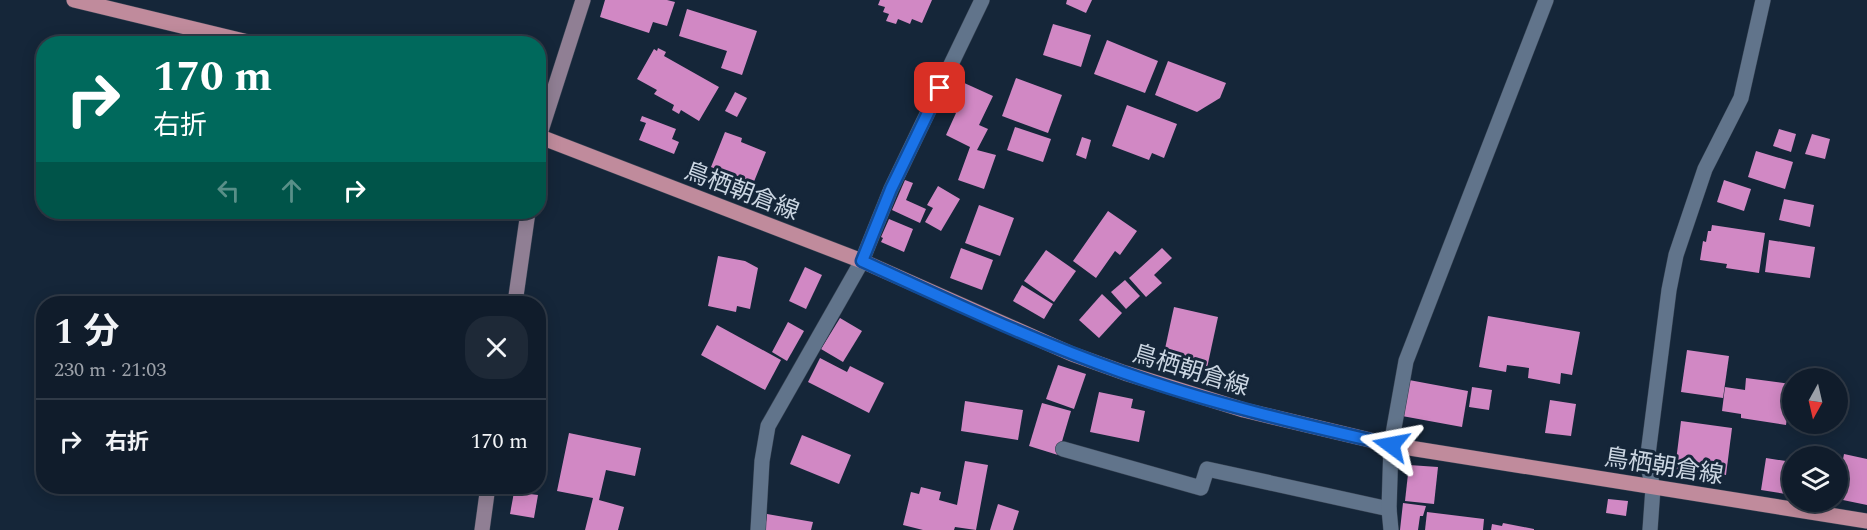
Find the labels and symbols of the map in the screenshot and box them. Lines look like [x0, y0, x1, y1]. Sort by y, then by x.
pin [914, 62, 965, 113]
street label: 鳥栖朝倉線 [679, 154, 804, 230]
street label: 鳥栖朝倉線 [1128, 336, 1253, 406]
north arrow [1782, 368, 1848, 434]
position arrow [1359, 413, 1423, 477]
street label: 鳥栖朝倉線 [1602, 440, 1726, 494]

